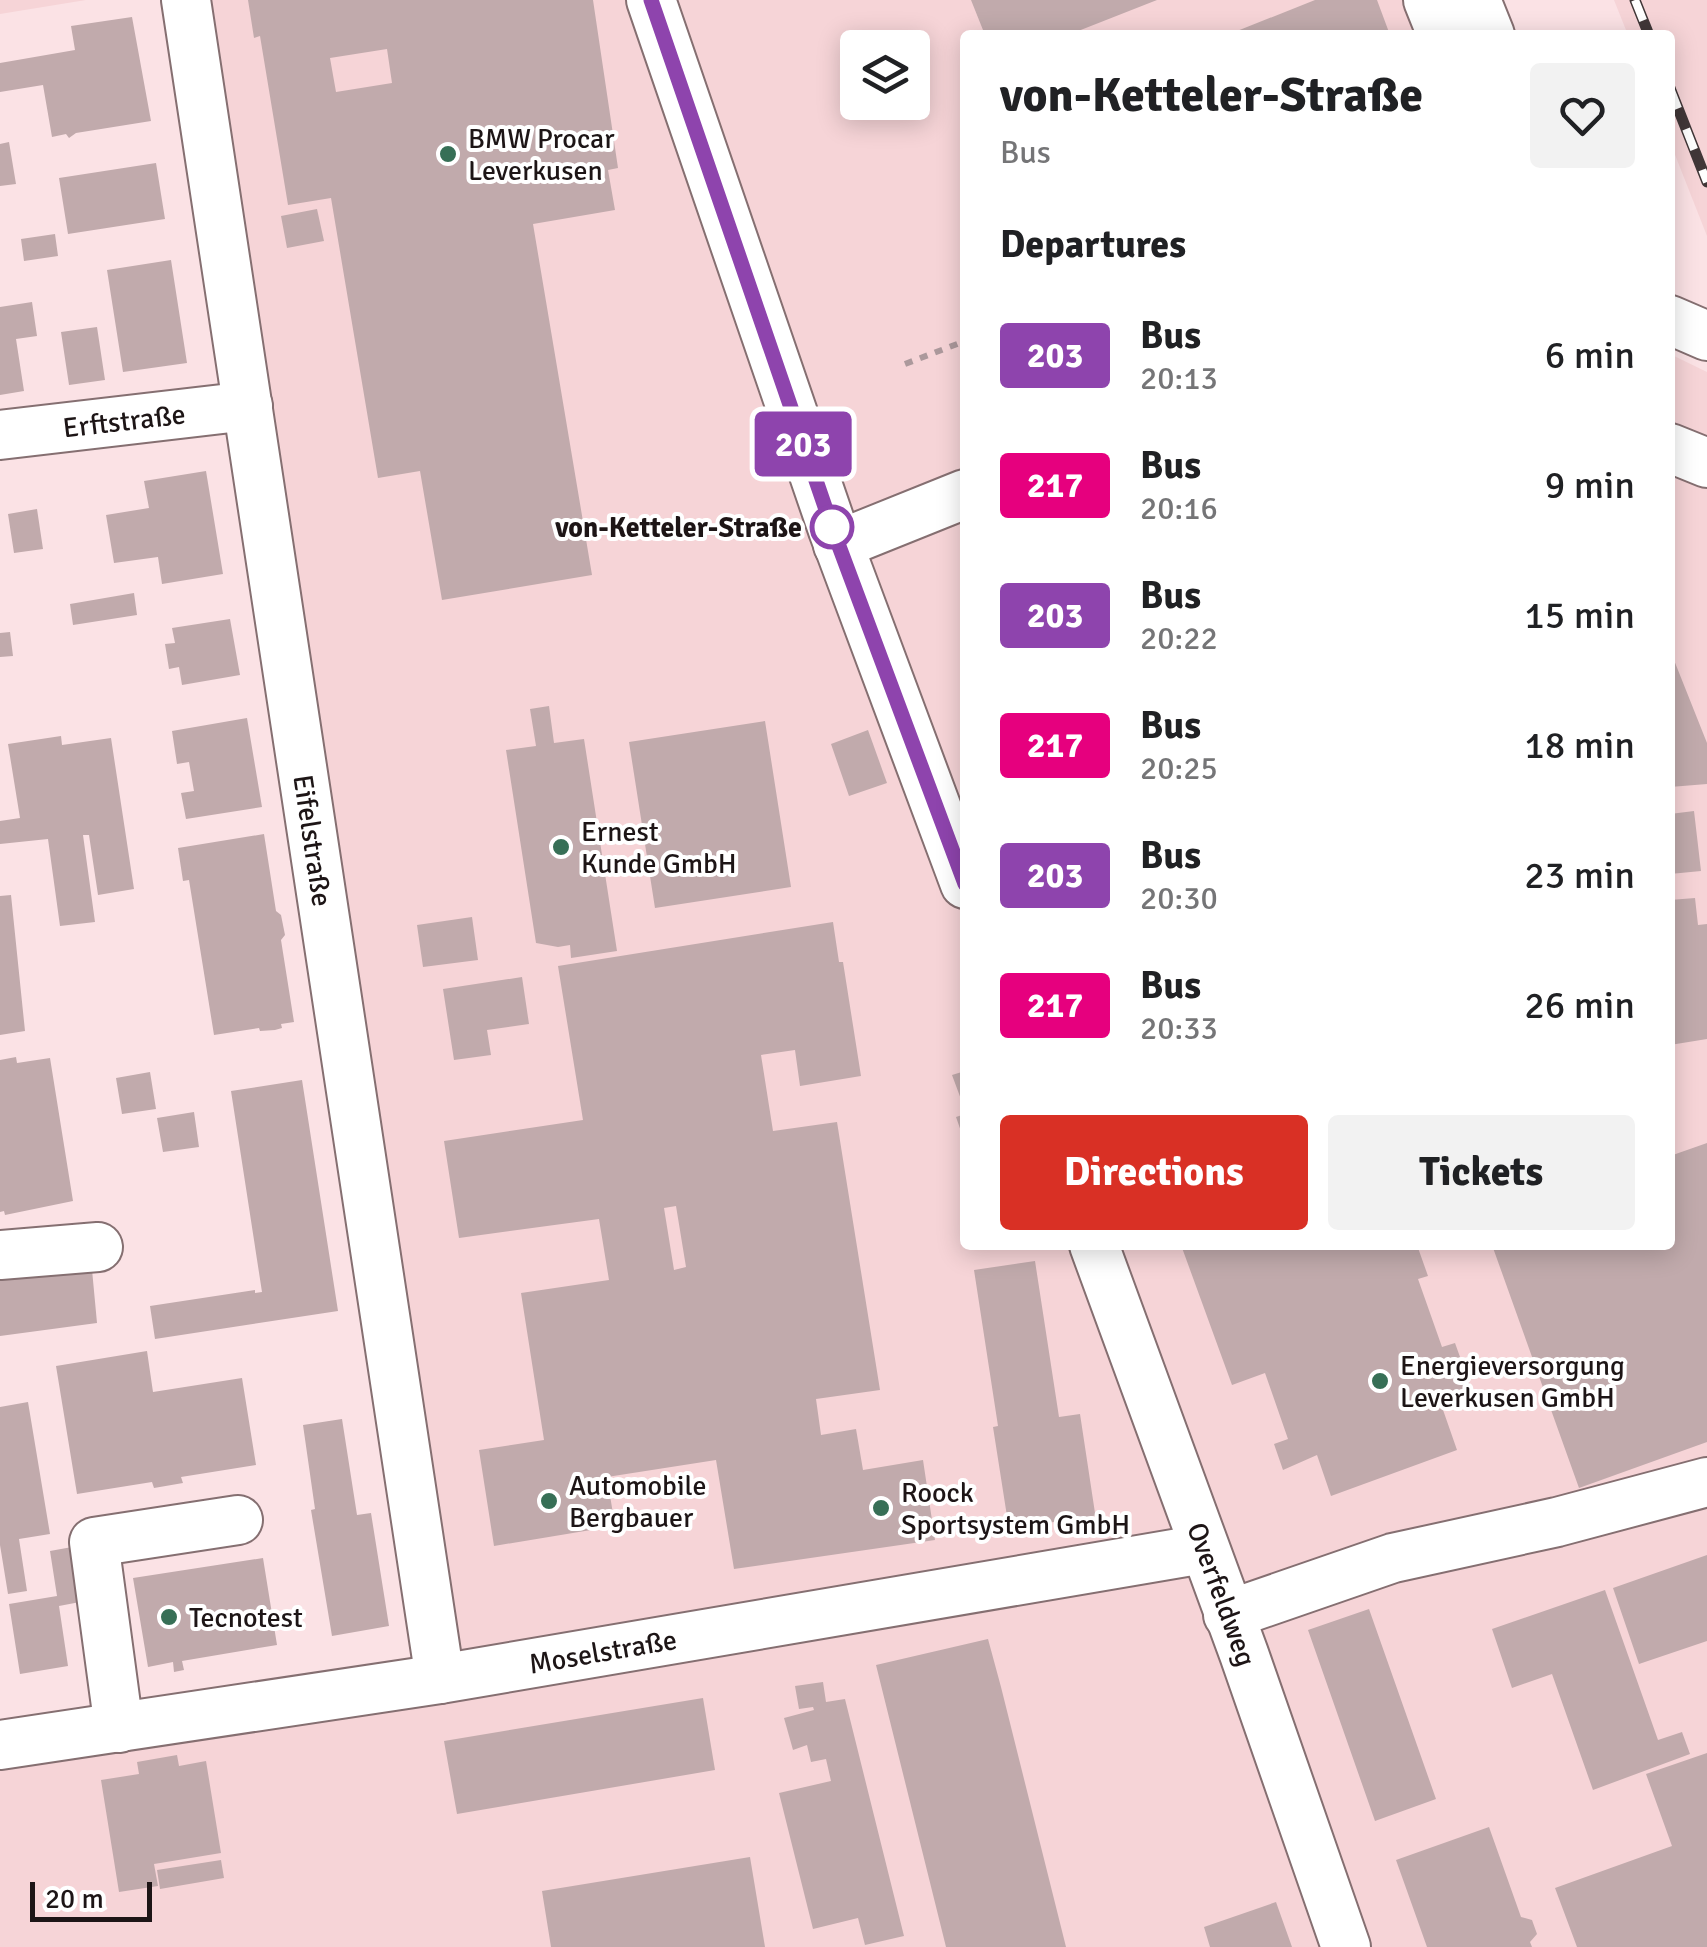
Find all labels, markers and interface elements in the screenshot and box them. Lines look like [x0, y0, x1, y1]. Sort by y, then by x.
map controls [840, 30, 930, 120]
button: layers [840, 30, 930, 120]
button: heart [1530, 63, 1635, 168]
text: von-Ketteler-Straße [1000, 66, 1423, 125]
place label: BMW Procar Leverkusen [468, 122, 615, 188]
text: Bus [1000, 133, 1051, 172]
marker: BMW Procar Leverkusen [437, 143, 459, 165]
text: Departures [1000, 221, 1186, 268]
text: Bus [1140, 312, 1201, 359]
text: 6 min [1545, 332, 1635, 379]
text: 203 [1027, 334, 1083, 377]
text: 20:13 [1140, 359, 1218, 398]
street label: Erftstraße [61, 397, 187, 446]
line badge: 203 [746, 412, 860, 476]
text: 203 [775, 423, 831, 466]
text: Bus [1140, 442, 1201, 489]
text: 9 min [1545, 462, 1635, 509]
text: 217 [1027, 464, 1083, 507]
text: 20:16 [1140, 489, 1218, 528]
marker: von-Ketteler-Straße [811, 506, 853, 548]
place label: von-Ketteler-Straße [554, 511, 802, 545]
text: Bus [1140, 572, 1201, 619]
text: 15 min [1524, 592, 1635, 639]
text: 203 [1027, 594, 1083, 637]
text: 20:22 [1140, 619, 1218, 658]
text: Bus [1140, 702, 1201, 749]
text: 18 min [1524, 722, 1635, 769]
text: 217 [1027, 724, 1083, 767]
text: 20:25 [1140, 749, 1218, 788]
street label: Eifelstraße [285, 772, 339, 909]
place label: Ernest Kunde GmbH [581, 815, 737, 881]
text: Bus [1140, 832, 1201, 879]
marker: Ernest Kunde GmbH [550, 836, 572, 858]
text: 23 min [1524, 852, 1635, 899]
text: 203 [1027, 854, 1083, 897]
text: 20:30 [1140, 879, 1218, 918]
text: Bus [1140, 962, 1201, 1009]
text: 26 min [1524, 982, 1635, 1029]
text: 217 [1027, 984, 1083, 1027]
text: 20:33 [1140, 1009, 1218, 1048]
button: Directions [1000, 1115, 1308, 1230]
button: Tickets [1328, 1115, 1635, 1230]
place label: Energieversorgung Leverkusen GmbH [1400, 1349, 1625, 1415]
marker: Energieversorgung Leverkusen GmbH [1369, 1370, 1391, 1392]
place label: Automobile Bergbauer [569, 1469, 706, 1535]
place label: Roock Sportsystem GmbH [901, 1476, 1130, 1542]
marker: Automobile Bergbauer [538, 1490, 560, 1512]
marker: Roock Sportsystem GmbH [870, 1497, 892, 1519]
street label: Overfeldweg [1179, 1518, 1263, 1671]
place label: Tecnotest [189, 1601, 303, 1635]
marker: Tecnotest [158, 1606, 180, 1628]
street label: Moselstraße [526, 1623, 680, 1682]
scale bar [30, 1877, 152, 1922]
text: 20 m [45, 1882, 104, 1916]

